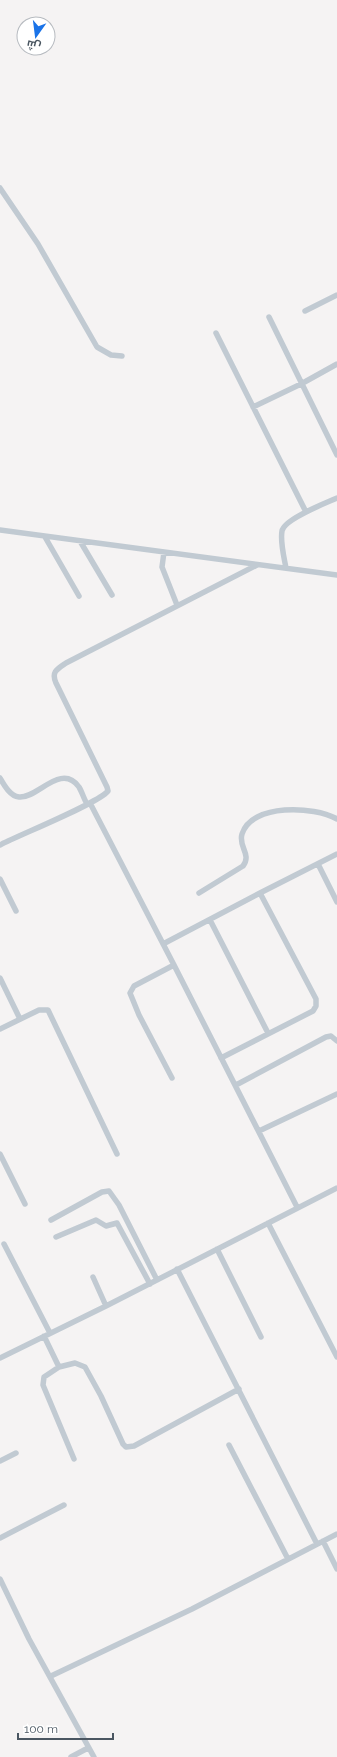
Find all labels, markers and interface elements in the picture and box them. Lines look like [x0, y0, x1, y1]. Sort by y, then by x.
north arrow [16, 16, 56, 56]
text: ش [25, 37, 42, 53]
scale bar [18, 1715, 113, 1741]
text: 100 m [24, 1722, 58, 1736]

